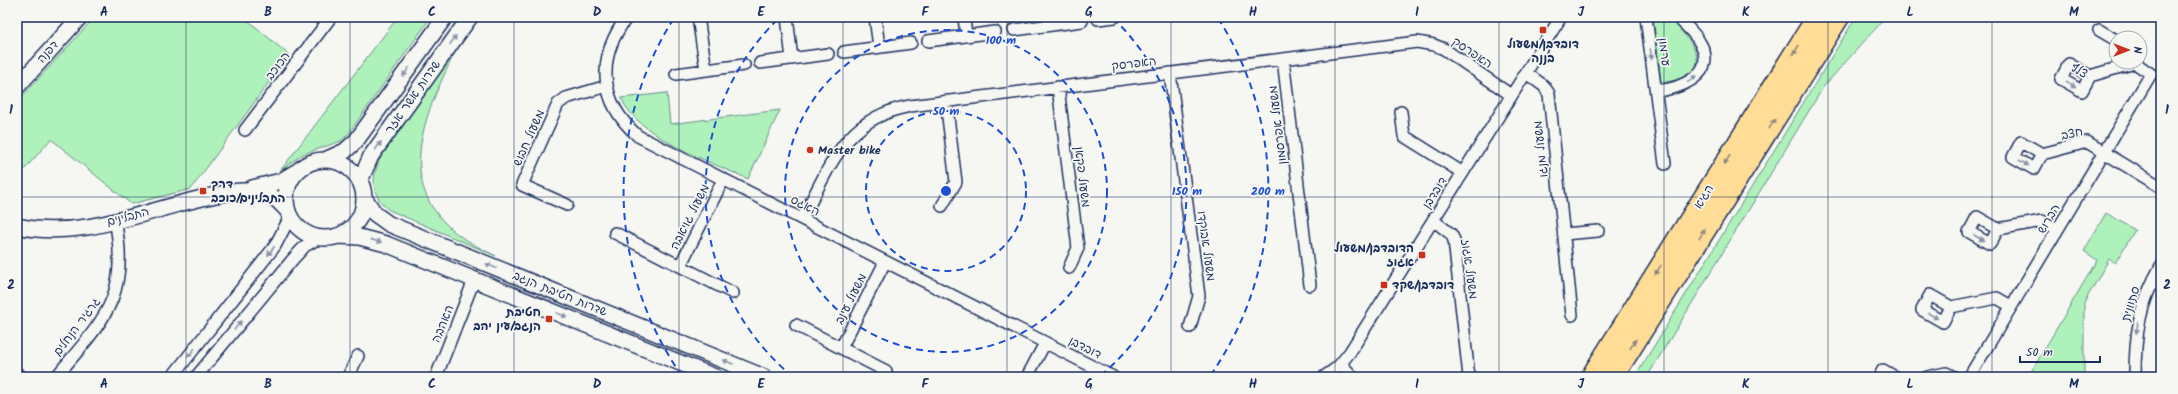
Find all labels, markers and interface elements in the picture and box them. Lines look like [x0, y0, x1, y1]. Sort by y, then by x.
text: A [100, 2, 108, 23]
text: B [264, 2, 272, 23]
text: C [428, 2, 436, 23]
text: D [593, 2, 602, 23]
text: E [757, 2, 765, 23]
text: F [921, 2, 929, 23]
text: G [1085, 2, 1093, 23]
text: H [1249, 2, 1258, 23]
text: I [1415, 2, 1419, 23]
text: J [1578, 2, 1585, 23]
text: K [1742, 2, 1750, 23]
text: L [1906, 2, 1914, 23]
text: M [2069, 2, 2079, 23]
marker: דובדבן/משעול בננה [1538, 25, 1548, 35]
north arrow [2108, 30, 2148, 70]
text: 100 m [986, 31, 1016, 50]
street label: האפרסק [1448, 32, 1496, 74]
one-way arrow [449, 35, 457, 46]
place label: דובדבן/משעול בננה [1507, 35, 1579, 68]
street label: דפנה [33, 36, 63, 68]
street label: ערמון [1653, 37, 1675, 67]
one-way arrow [1792, 45, 1800, 55]
text: N [2128, 47, 2146, 54]
street label: הכוכב [261, 48, 295, 84]
one-way arrow [1648, 48, 1654, 60]
street label: האפרסק [1110, 52, 1158, 76]
street label: שדרות אשר אזר [380, 56, 446, 138]
street label: צלף [2067, 58, 2091, 84]
one-way arrow [402, 66, 410, 77]
one-way arrow [1687, 75, 1698, 83]
one-way arrow [2065, 81, 2077, 88]
street label: משעול אפרסמון [1264, 84, 1292, 166]
text: 1 [9, 100, 13, 121]
text: 1 [2165, 100, 2169, 121]
text: 50 m [932, 102, 960, 121]
street label: משעול חבוש [508, 107, 550, 169]
one-way arrow [1768, 118, 1775, 130]
street label: משעול מנגו [1529, 120, 1553, 178]
street label: חצב [2059, 122, 2085, 146]
one-way arrow [374, 141, 382, 152]
place label: Master bike [818, 141, 881, 160]
marker: Master bike [805, 145, 815, 155]
street label: משעול פקאן [1069, 145, 1095, 209]
one-way arrow [1723, 155, 1731, 165]
one-way arrow [2018, 159, 2030, 166]
street label: דובדבן [1418, 173, 1452, 213]
place label: דרך התבלינים/כוכב [211, 175, 286, 208]
street label: משעול גויאבה [665, 181, 715, 253]
street label: הגיא [1689, 181, 1719, 213]
text: 150 m [1172, 182, 1202, 201]
text: 200 m [1251, 182, 1285, 201]
centre of rings [939, 184, 953, 198]
marker: דרך התבלינים/כוכב [198, 186, 208, 196]
street label: האגס [787, 191, 823, 221]
street label: הברוש [2033, 200, 2065, 238]
street label: התבלינים [105, 202, 151, 232]
street label: משעול אבוקדו [1192, 210, 1220, 282]
one-way arrow [1699, 228, 1706, 240]
one-way arrow [1973, 234, 1985, 241]
one-way arrow [370, 238, 382, 244]
street label: משעול אגוז [1455, 238, 1483, 300]
place label: הדובדבן/משעול אגוז [1334, 239, 1414, 272]
one-way arrow [268, 246, 276, 256]
marker: הדובדבן/משעול אגוז [1417, 250, 1427, 260]
one-way arrow [484, 262, 496, 268]
one-way arrow [1654, 265, 1662, 275]
street label: שדרות חטיבת הנגב [510, 266, 611, 322]
street label: משעול עינב [830, 270, 872, 328]
text: 2 [7, 275, 15, 296]
text: 2 [2163, 275, 2171, 296]
place label: דובדבן/שקד [1392, 276, 1454, 295]
marker: דובדבן/שקד [1379, 280, 1389, 290]
street label: סתוונית [2117, 284, 2145, 324]
street label: גרגיר הנחלים [49, 293, 106, 360]
street label: האהבה [427, 302, 459, 346]
place label: חטיבת הנגב/עין יהב [472, 303, 541, 336]
one-way arrow [1927, 312, 1939, 319]
one-way arrow [556, 313, 568, 319]
marker: חטיבת הנגב/עין יהב [544, 314, 554, 324]
one-way arrow [234, 320, 243, 331]
one-way arrow [2134, 322, 2140, 334]
street label: דובדבן [1065, 332, 1105, 364]
one-way arrow [1630, 338, 1637, 350]
scale bar [2020, 338, 2100, 364]
text: 50 m [2026, 343, 2053, 362]
one-way arrow [187, 348, 195, 359]
one-way arrow [722, 358, 734, 364]
text: A [100, 374, 108, 394]
text: B [264, 374, 272, 394]
text: C [428, 374, 436, 394]
text: D [593, 374, 602, 394]
text: E [757, 374, 765, 394]
text: F [921, 374, 929, 394]
text: G [1085, 374, 1093, 394]
text: H [1249, 374, 1258, 394]
text: I [1415, 374, 1419, 394]
text: J [1578, 374, 1585, 394]
text: K [1742, 374, 1750, 394]
text: L [1906, 374, 1914, 394]
text: M [2069, 374, 2079, 394]

